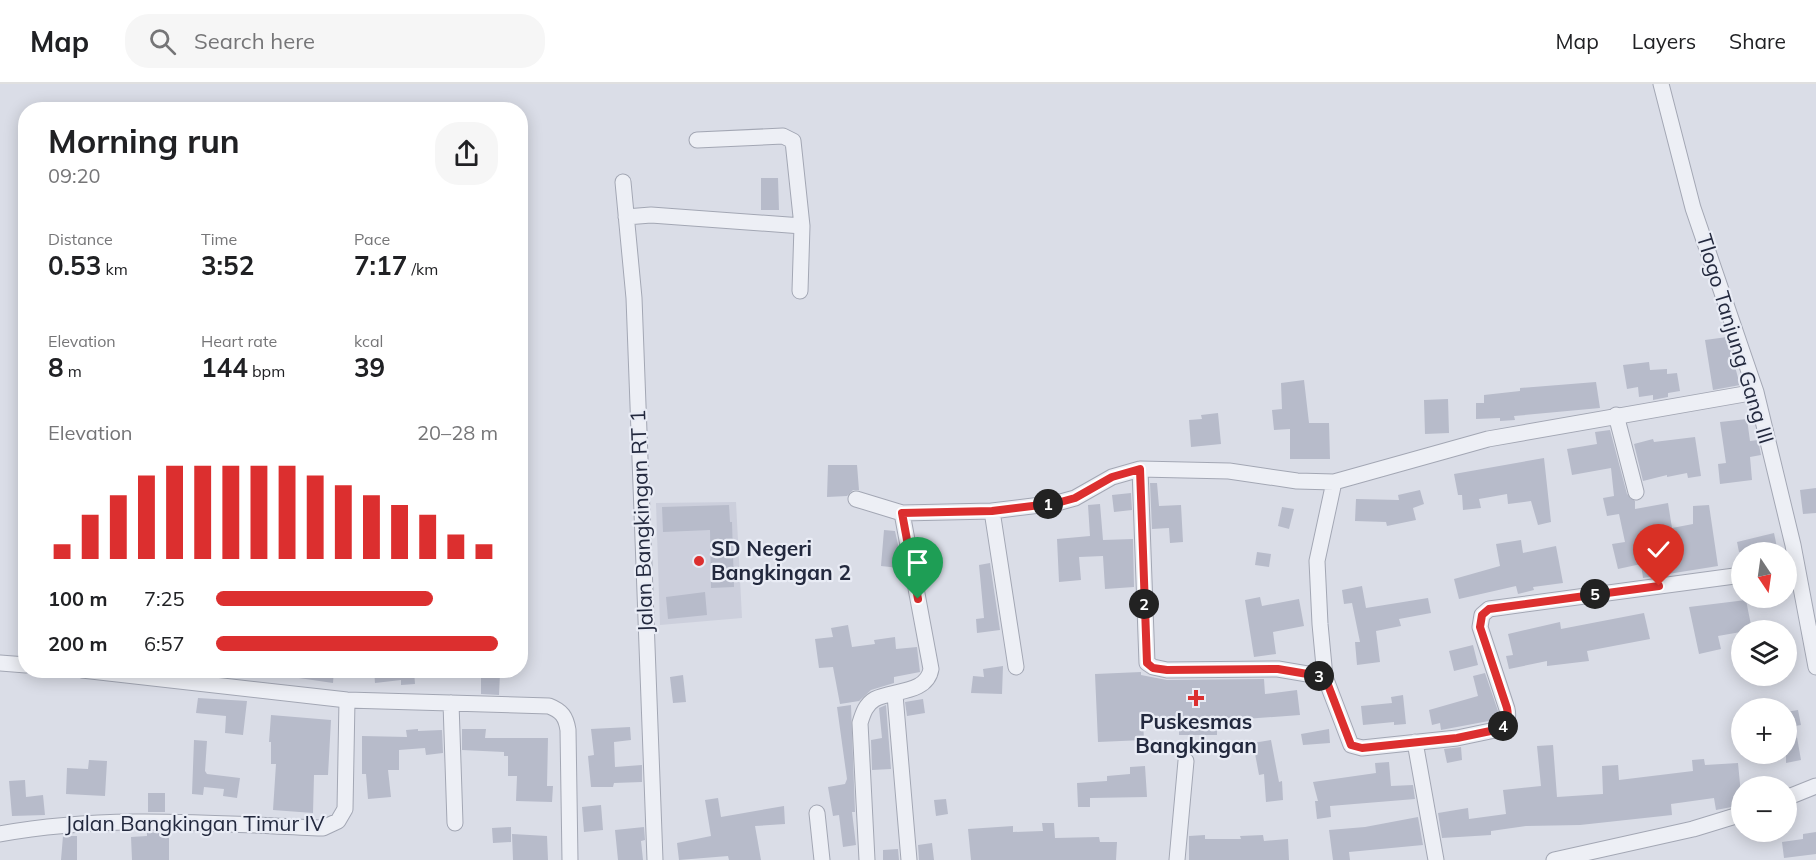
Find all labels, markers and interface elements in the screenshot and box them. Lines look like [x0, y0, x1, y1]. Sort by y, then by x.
search box [125, 14, 545, 68]
text: Map [30, 24, 89, 59]
icon: search [146, 25, 179, 58]
text: Search here [194, 27, 315, 55]
text: Map [1556, 28, 1599, 54]
text: Layers [1632, 28, 1696, 54]
text: Share [1729, 28, 1786, 54]
text: Morning run [48, 120, 240, 161]
button: share [435, 122, 498, 185]
text: 09:20 [48, 163, 101, 188]
text: Distance [48, 229, 113, 249]
text: Time [201, 229, 237, 249]
text: Pace [354, 229, 390, 249]
street label: Tlogo Tanjung Gang III [1692, 231, 1780, 447]
text: 0.53 [48, 249, 101, 282]
text: 3:52 [201, 249, 254, 282]
text: 7:17 [354, 249, 407, 282]
text: km [101, 259, 128, 279]
text: /km [407, 259, 438, 279]
text: Elevation [48, 331, 116, 351]
text: Heart rate [201, 331, 277, 351]
text: kcal [354, 331, 383, 351]
text: 8 [48, 351, 64, 384]
text: 144 [201, 351, 248, 384]
text: 39 [354, 351, 385, 384]
text: m [64, 361, 82, 381]
text: bpm [248, 361, 285, 381]
street label: Jalan Bangkingan RT 1 [624, 409, 658, 633]
text: Elevation [48, 420, 133, 445]
text: 20–28 m [417, 420, 498, 445]
pin: 1 [1033, 489, 1063, 519]
text: 1 [1043, 494, 1053, 514]
pin [1633, 524, 1684, 586]
icon: check [1642, 533, 1675, 566]
place label: SD Negeri Bangkingan 2 [711, 535, 851, 585]
pin [892, 537, 943, 599]
north arrow [1731, 542, 1797, 608]
map controls [1731, 542, 1797, 842]
icon: arrive [901, 546, 934, 579]
marker: SD Negeri Bangkingan 2 [692, 554, 706, 568]
pin: 5 [1580, 579, 1610, 609]
text: 5 [1590, 584, 1600, 604]
text: 100 m [48, 586, 107, 611]
text: 7:25 [144, 586, 185, 611]
pin: 2 [1129, 589, 1159, 619]
text: 2 [1139, 594, 1149, 614]
button: layers [1731, 620, 1797, 686]
text: 200 m [48, 631, 107, 656]
text: 6:57 [144, 631, 185, 656]
pin: 3 [1304, 661, 1334, 691]
text: 3 [1314, 666, 1324, 686]
marker: Puskesmas Bangkingan [1187, 689, 1205, 707]
button: + [1731, 698, 1797, 764]
place label: Puskesmas Bangkingan [1135, 708, 1257, 758]
pin: 4 [1488, 711, 1518, 741]
text: 4 [1498, 716, 1508, 736]
button: − [1731, 776, 1797, 842]
street label: Jalan Bangkingan Timur IV [65, 810, 325, 836]

